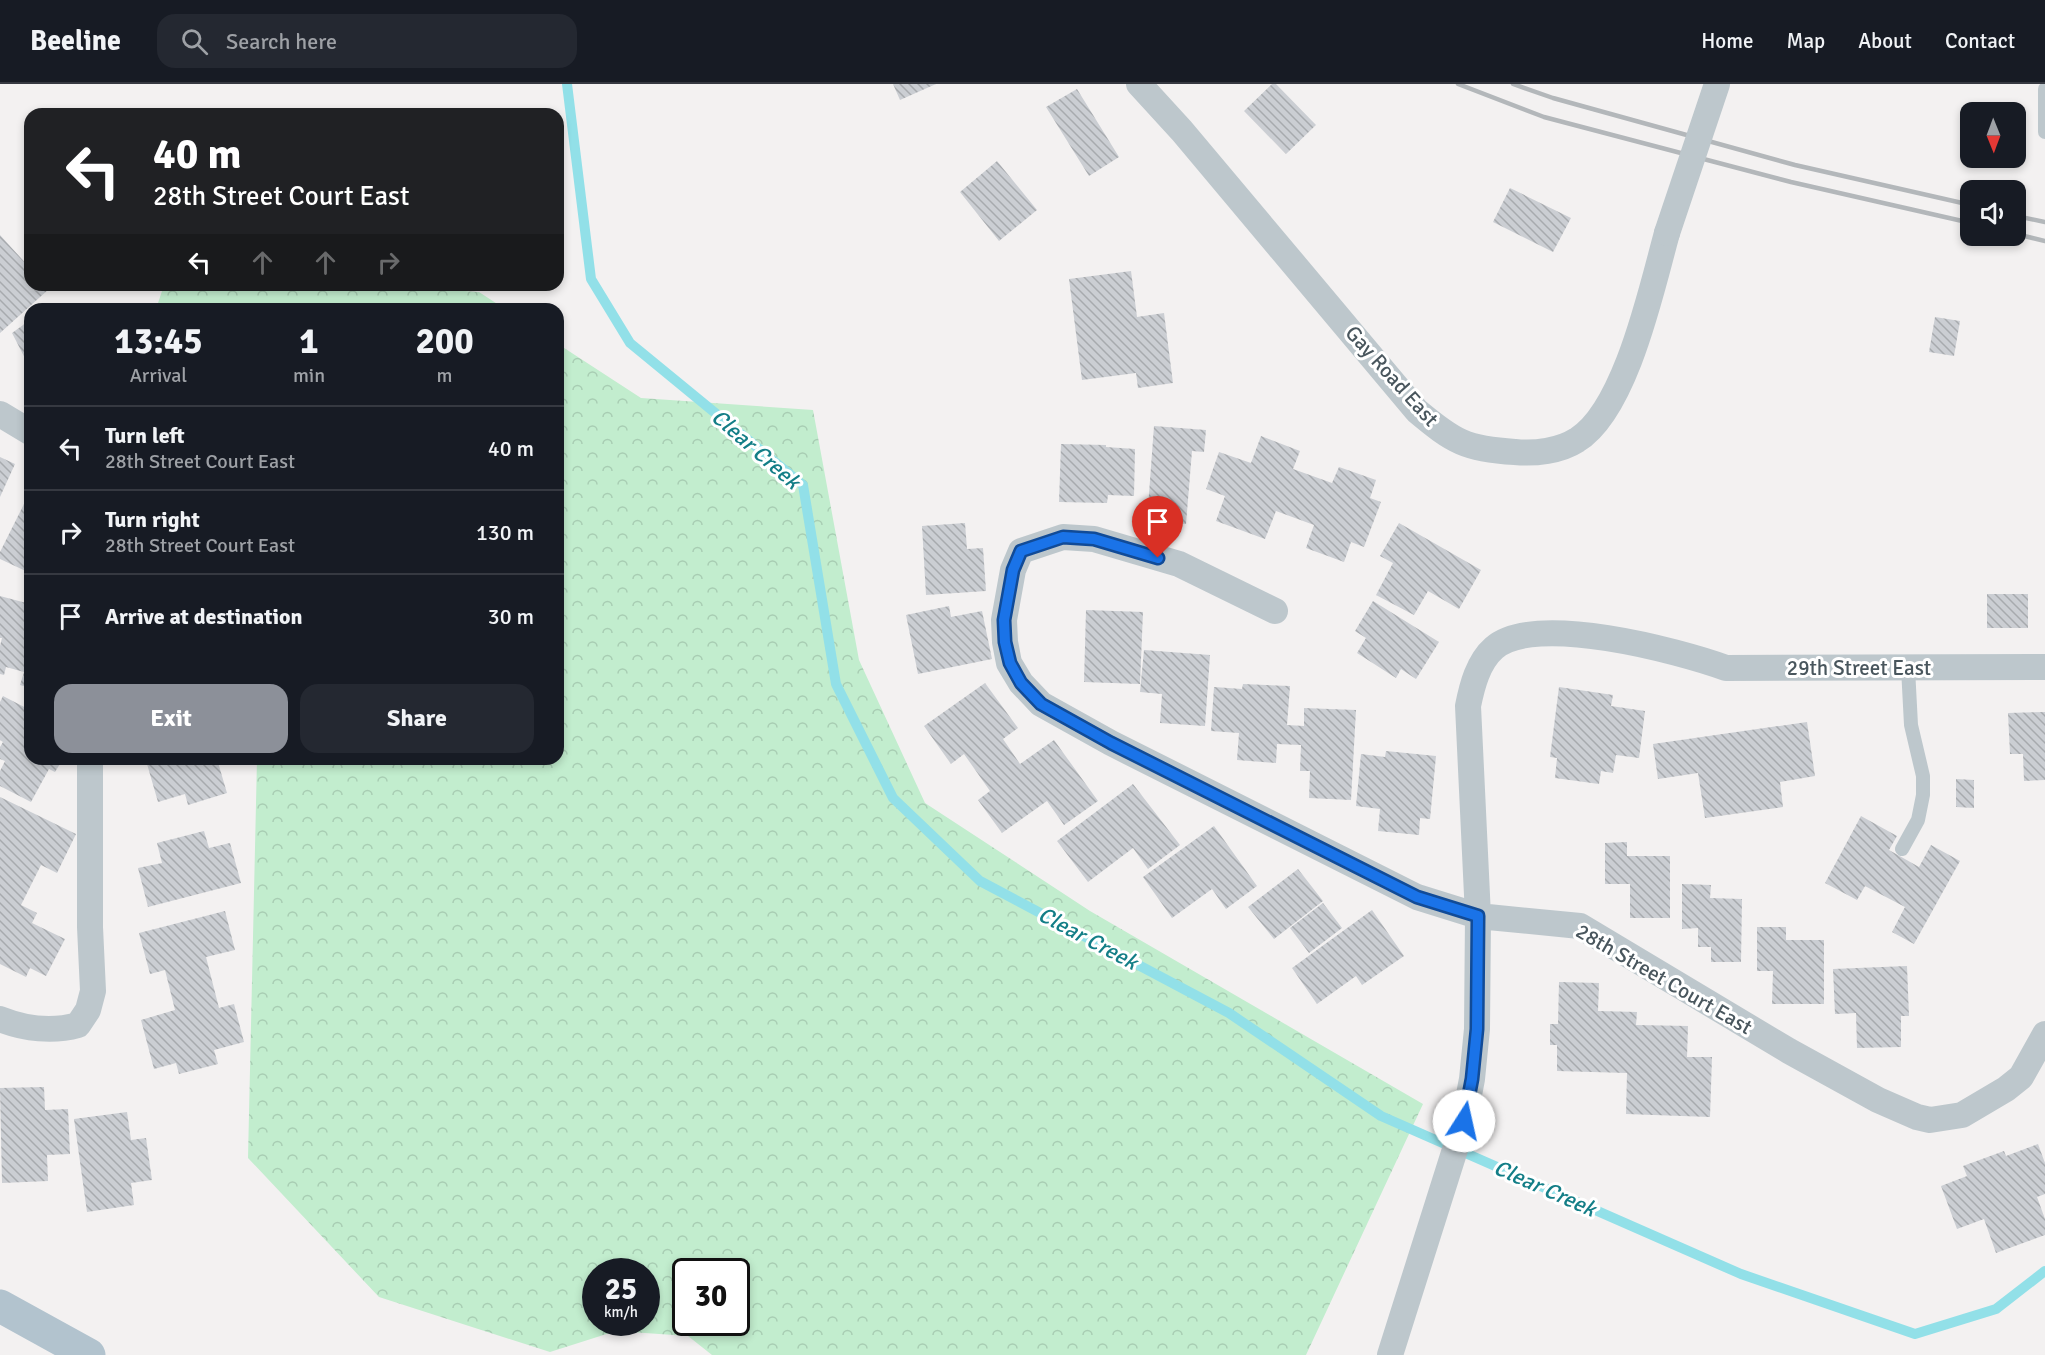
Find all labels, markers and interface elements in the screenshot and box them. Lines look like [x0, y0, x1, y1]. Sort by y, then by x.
search box [157, 14, 577, 68]
text: Beeline [30, 24, 121, 58]
icon: search [178, 25, 211, 58]
text: Search here [226, 28, 337, 55]
text: Home [1701, 28, 1754, 54]
text: Map [1787, 28, 1825, 54]
text: About [1858, 28, 1912, 54]
text: Contact [1945, 28, 2015, 54]
north arrow [1960, 102, 2026, 168]
map controls [1960, 102, 2026, 246]
text: 40 m [153, 129, 242, 180]
icon: left [54, 132, 132, 210]
text: 28th Street Court East [153, 180, 409, 213]
button: sound [1960, 180, 2026, 246]
icon: left [183, 246, 216, 279]
icon: ahead [246, 246, 279, 279]
icon: ahead [309, 246, 342, 279]
icon: right [372, 246, 405, 279]
text: 13:45 [114, 319, 203, 364]
text: 1 [299, 319, 319, 364]
text: 200 [415, 319, 474, 364]
street label: Gay Road East [1340, 320, 1444, 432]
text: Arrival [130, 363, 187, 388]
text: min [293, 363, 325, 388]
text: m [437, 363, 453, 388]
water label: Clear Creek [706, 403, 807, 496]
text: Turn left [105, 422, 185, 449]
icon: left [54, 432, 87, 465]
text: 40 m [488, 435, 534, 462]
text: 28th Street Court East [105, 449, 295, 474]
pin [1132, 496, 1183, 558]
icon: arrive [1141, 505, 1174, 538]
text: Turn right [105, 506, 200, 533]
icon: right [54, 516, 87, 549]
text: 130 m [476, 519, 534, 546]
text: 28th Street Court East [105, 533, 295, 558]
icon: arrive [54, 600, 87, 633]
text: Arrive at destination [105, 603, 302, 630]
text: 30 m [488, 603, 534, 630]
street label: 29th Street East [1787, 655, 1931, 681]
button: Exit [54, 684, 288, 753]
button: Share [300, 684, 534, 753]
water label: Clear Creek [1034, 901, 1144, 976]
street label: 28th Street Court East [1571, 918, 1757, 1040]
position arrow [1432, 1089, 1496, 1153]
water label: Clear Creek [1490, 1154, 1602, 1223]
speed limit sign: 30 [672, 1258, 750, 1336]
text: 25 [605, 1271, 637, 1308]
text: km/h [604, 1303, 638, 1321]

